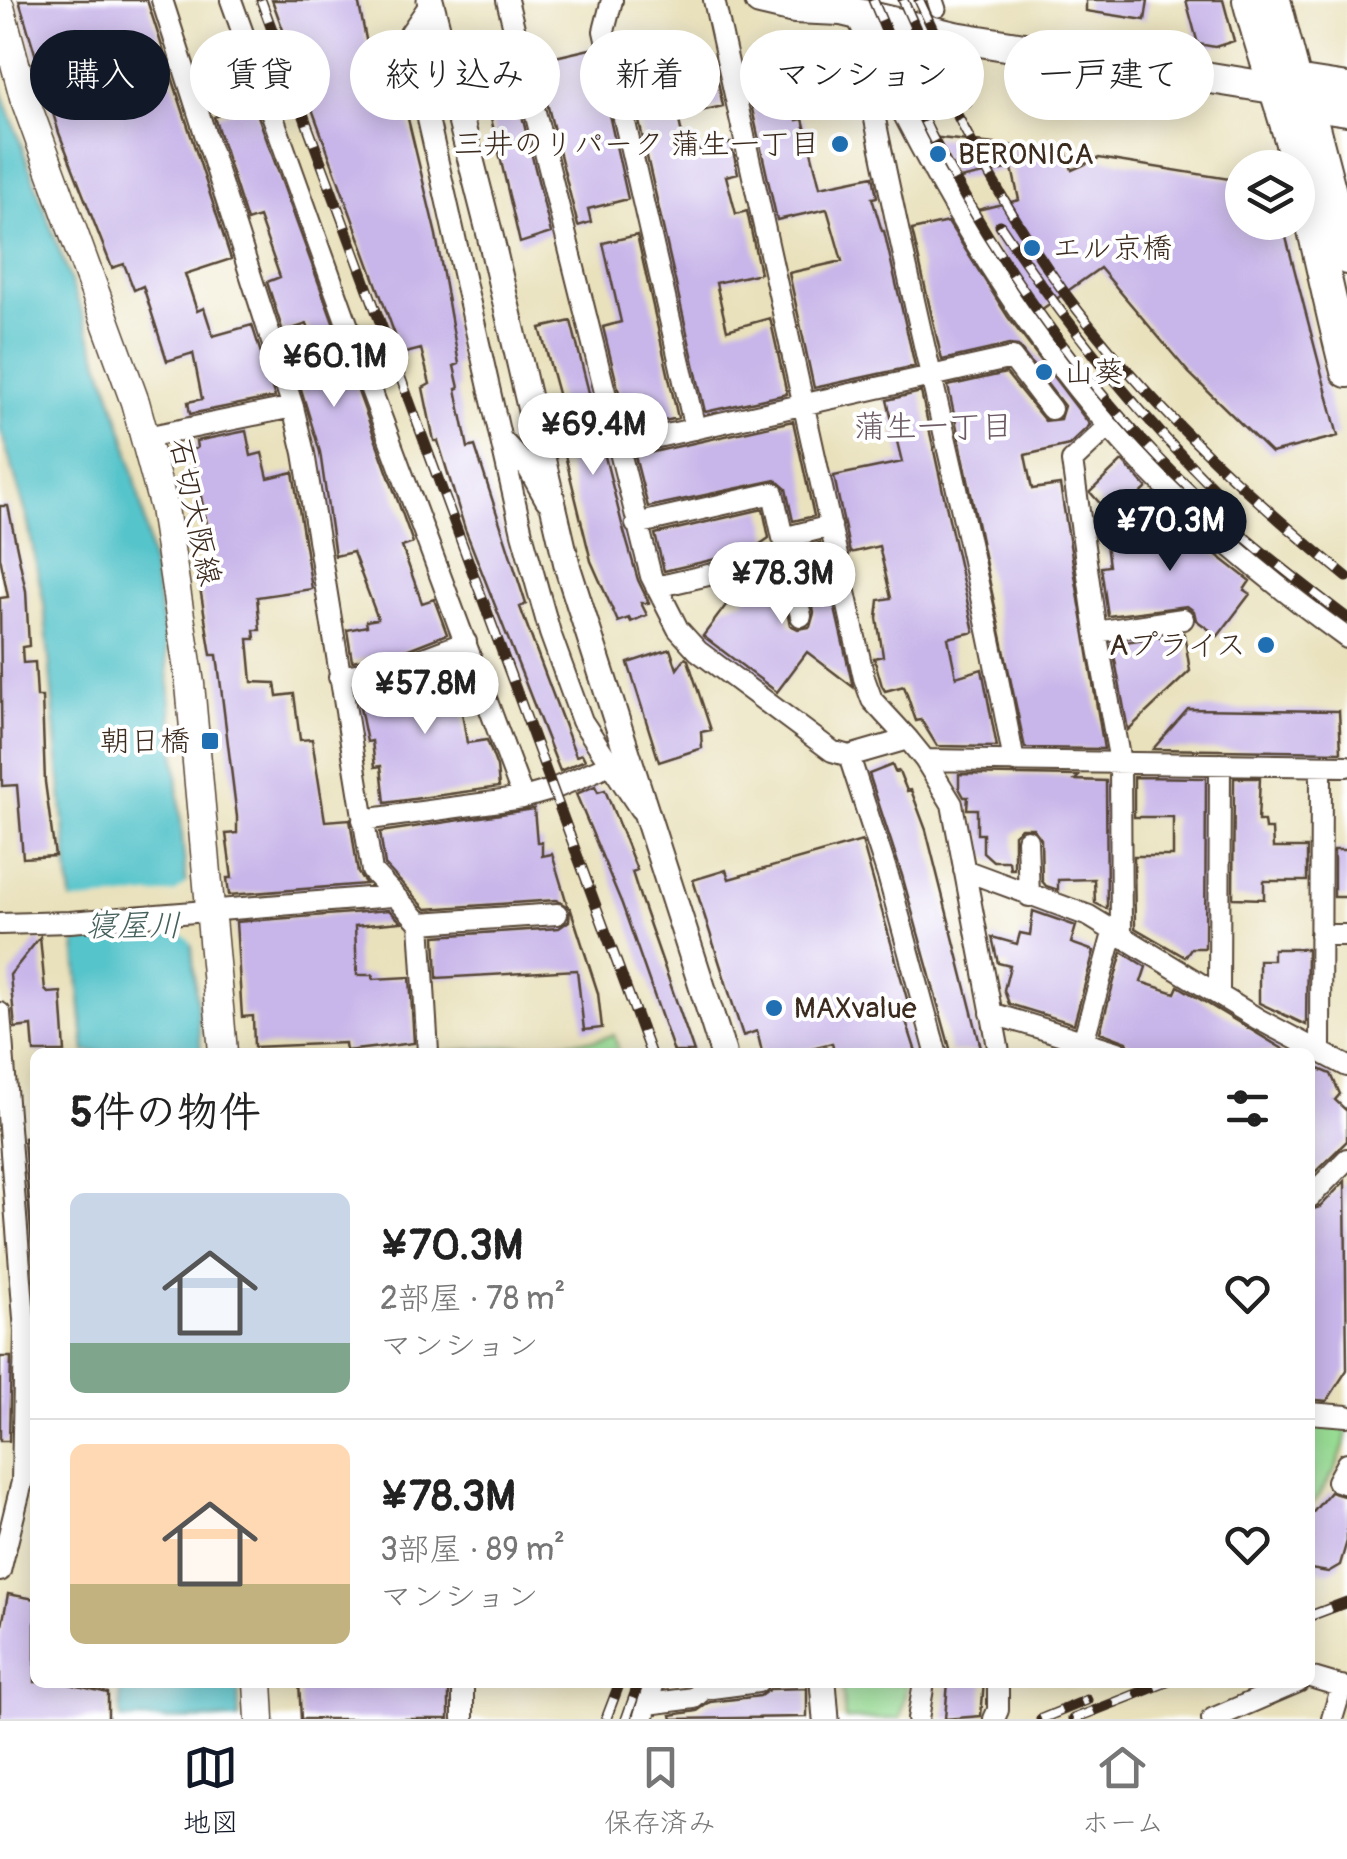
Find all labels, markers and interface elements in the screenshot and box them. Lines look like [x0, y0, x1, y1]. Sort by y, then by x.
chip: 購入 [30, 30, 170, 120]
chip: 賃貸 [190, 30, 330, 120]
chip: 絞り込み [350, 30, 560, 120]
chip: 新着 [580, 30, 720, 120]
chip: マンション [740, 30, 984, 120]
chip: 一戸建て [1004, 30, 1214, 120]
place label: 三井のリパーク 蒲生一丁目 [453, 126, 820, 163]
marker: 三井のリパーク 蒲生一丁目 [829, 133, 851, 155]
place label: BERONICA [958, 136, 1094, 173]
marker: BERONICA [927, 143, 949, 165]
map controls [1225, 150, 1315, 240]
button: layers [1225, 150, 1315, 240]
place label: エル京橋 [1052, 230, 1172, 267]
marker: エル京橋 [1021, 237, 1043, 259]
pin: ¥60.1M [253, 325, 415, 410]
text: ¥60.1M [281, 337, 387, 377]
place label: 山葵 [1064, 354, 1124, 391]
marker: 山葵 [1033, 361, 1055, 383]
pin: ¥69.4M [512, 393, 674, 478]
text: ¥69.4M [540, 405, 646, 445]
district label: 蒲生一丁目 [853, 407, 1013, 447]
street label: 石切大阪線 [161, 435, 229, 589]
pin: ¥70.3M [1089, 489, 1251, 574]
text: ¥70.3M [1116, 501, 1224, 541]
pin: ¥78.3M [701, 542, 863, 627]
text: ¥78.3M [730, 554, 834, 594]
place label: Aプライス [1109, 627, 1246, 664]
marker: Aプライス [1255, 634, 1277, 656]
pin: ¥57.8M [344, 652, 506, 737]
text: ¥57.8M [374, 664, 476, 704]
place label: 朝日橋 [100, 723, 190, 760]
marker: 朝日橋 [199, 730, 221, 752]
water label: 寝屋川 [85, 906, 181, 946]
place label: MAXvalue [794, 990, 917, 1027]
marker: MAXvalue [763, 997, 785, 1019]
icon: filters [1220, 1081, 1275, 1136]
text: 5件の物件 [70, 1087, 261, 1139]
text: ¥70.3M [380, 1220, 523, 1272]
icon: home [150, 1233, 270, 1353]
icon: heart [1220, 1266, 1275, 1321]
text: 2部屋 · 78 m² [380, 1279, 565, 1319]
text: マンション [380, 1326, 539, 1366]
text: ¥78.3M [380, 1471, 515, 1523]
icon: home [150, 1484, 270, 1604]
icon: heart [1220, 1517, 1275, 1572]
text: 3部屋 · 89 m² [380, 1530, 565, 1570]
text: マンション [380, 1577, 539, 1617]
tab: 地図 [183, 1740, 239, 1841]
tab: 保存済み [604, 1740, 716, 1841]
tab: ホーム [1081, 1740, 1164, 1841]

